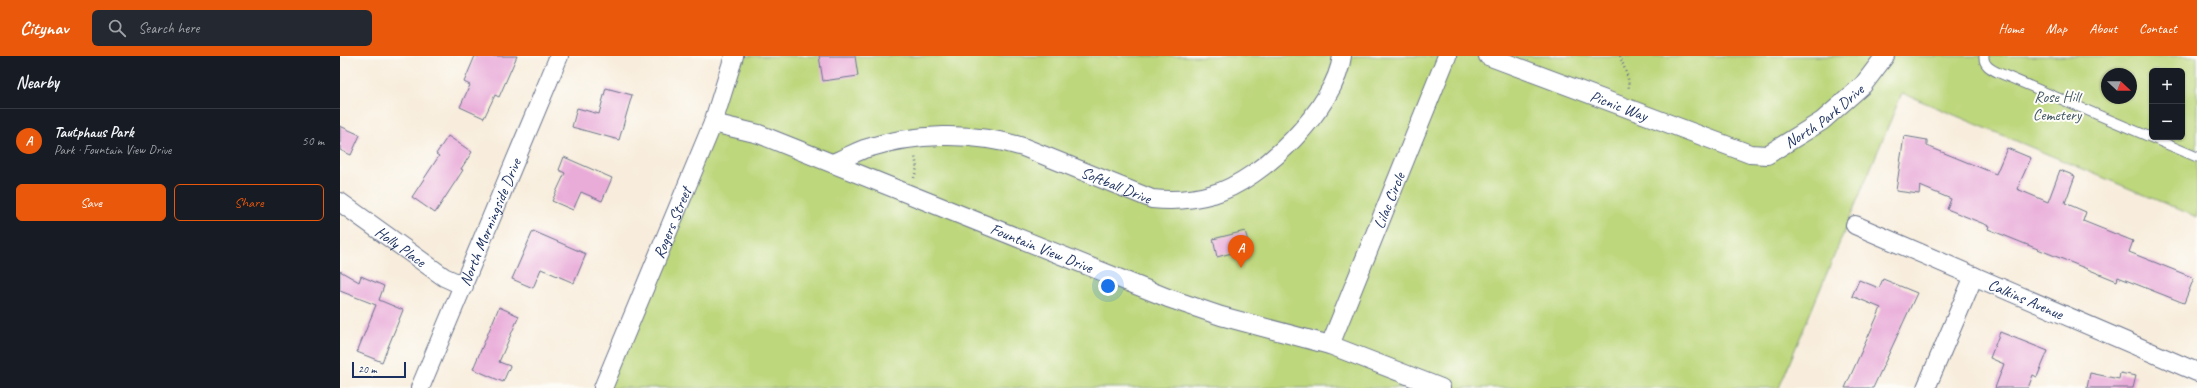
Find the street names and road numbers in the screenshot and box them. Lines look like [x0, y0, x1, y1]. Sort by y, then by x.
street label: North Park Drive [1781, 79, 1870, 153]
street label: Picnic Way [1587, 86, 1652, 126]
street label: North Morningside Drive [455, 154, 527, 289]
street label: Softball Drive [1078, 162, 1156, 209]
street label: Lilac Circle [1369, 168, 1410, 232]
street label: Rogers Street [649, 182, 697, 262]
street label: Fountain View Drive [987, 219, 1097, 278]
street label: Holly Place [371, 222, 431, 273]
street label: Calkins Avenue [1985, 274, 2068, 325]

